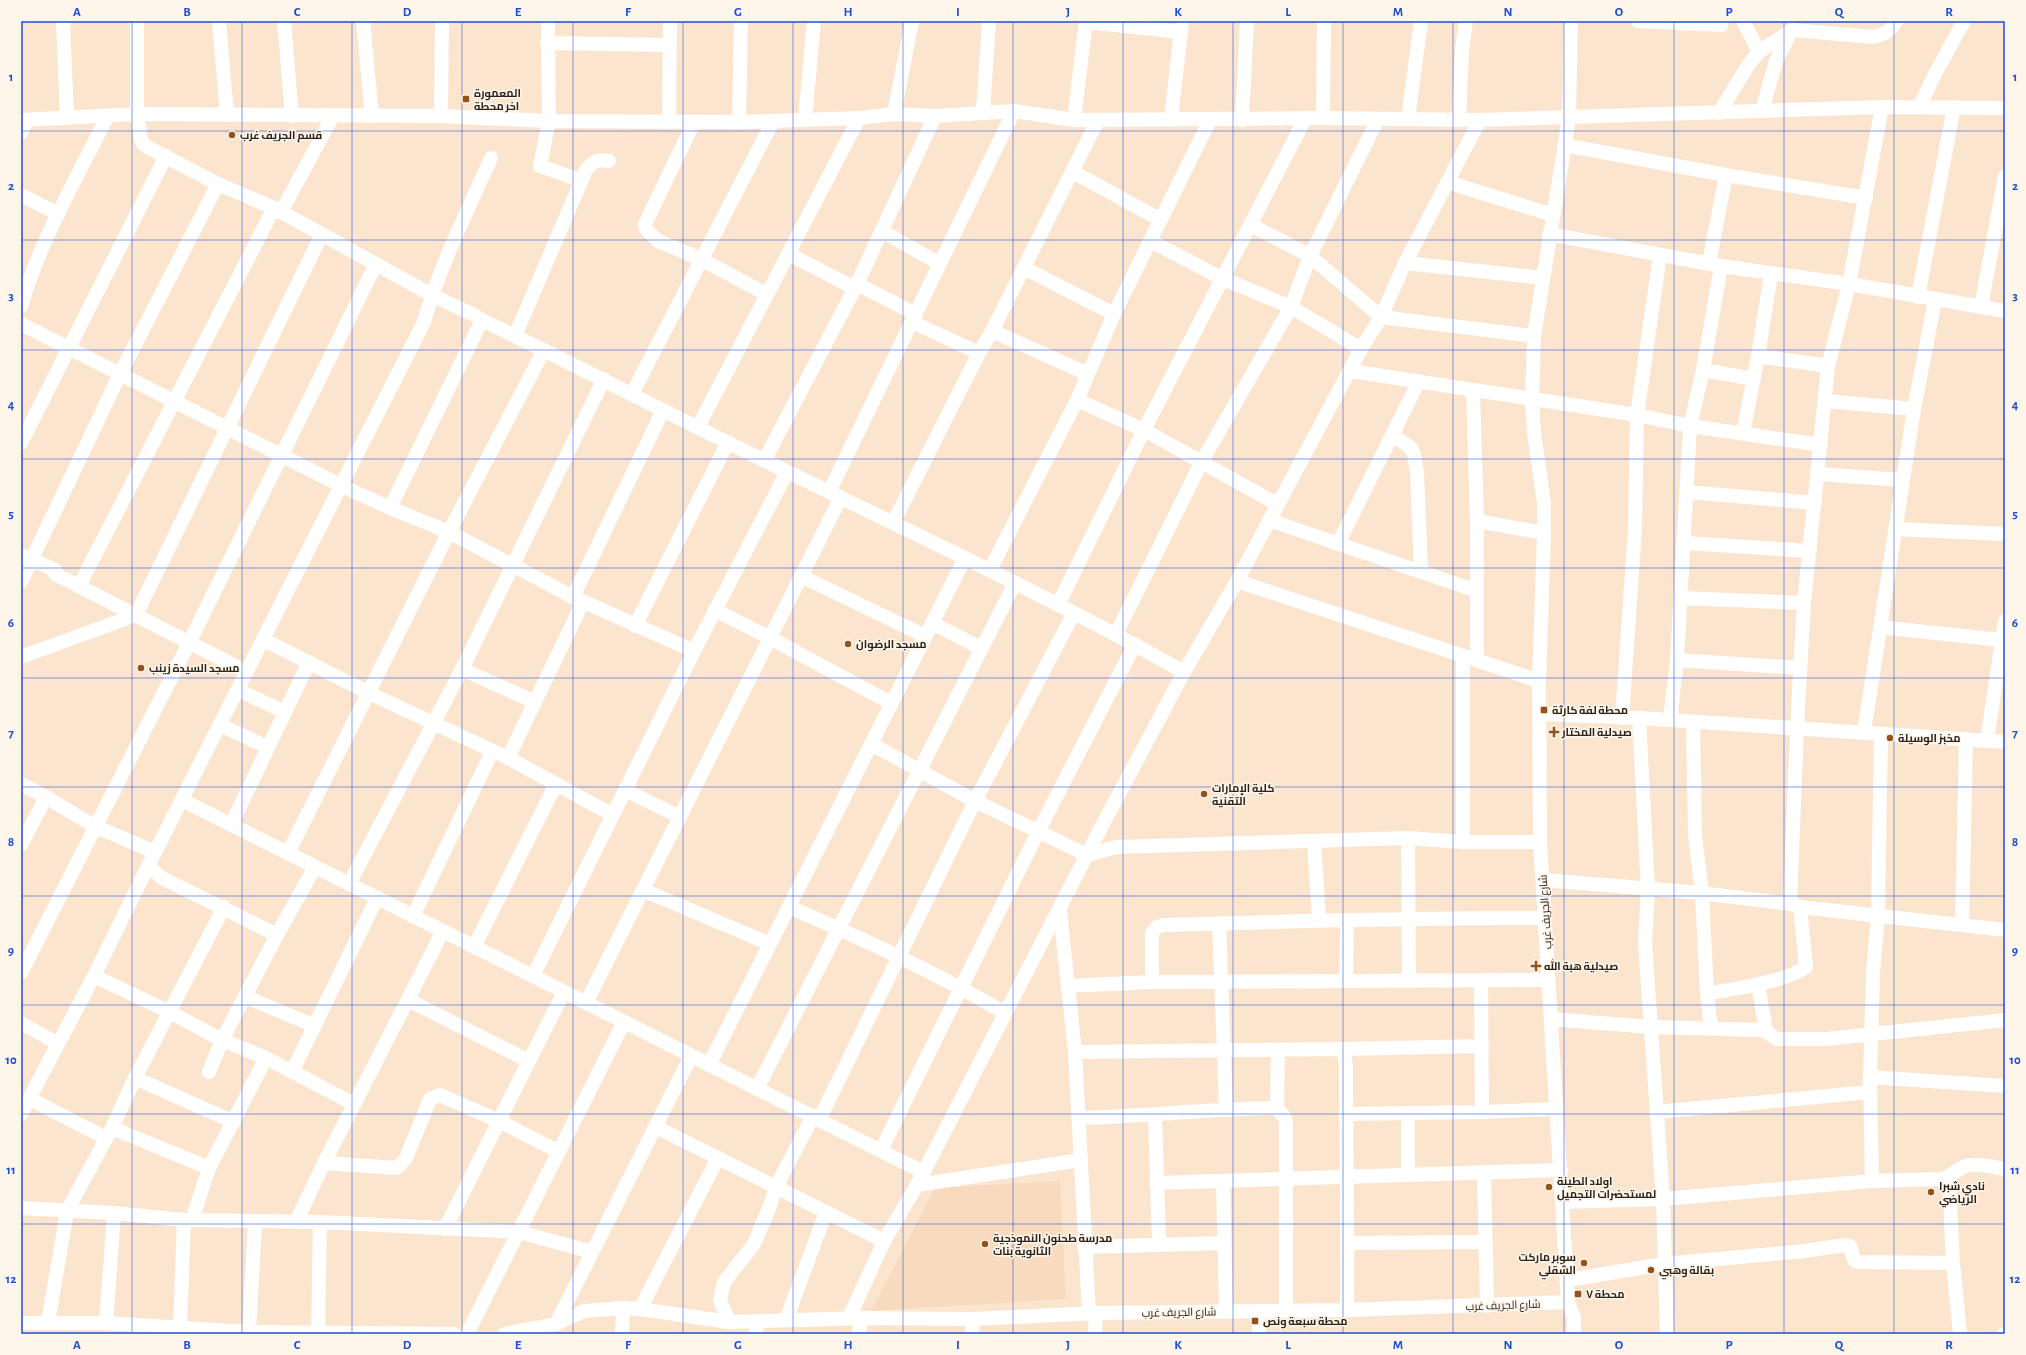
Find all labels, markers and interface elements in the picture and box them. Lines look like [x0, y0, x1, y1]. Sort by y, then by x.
text: A [73, 6, 81, 19]
text: B [183, 6, 191, 19]
text: C [294, 6, 301, 19]
text: D [403, 6, 412, 19]
text: E [515, 6, 522, 19]
text: F [625, 6, 632, 19]
text: G [734, 6, 742, 19]
text: H [843, 6, 853, 19]
text: I [956, 6, 960, 19]
text: J [1066, 6, 1070, 19]
text: K [1174, 6, 1182, 19]
text: L [1285, 6, 1291, 19]
text: M [1393, 6, 1403, 19]
text: N [1503, 6, 1513, 19]
text: O [1615, 6, 1624, 19]
text: P [1725, 6, 1733, 19]
text: Q [1835, 6, 1845, 19]
text: R [1945, 6, 1953, 19]
text: 1 [9, 71, 13, 84]
text: 1 [2013, 71, 2017, 84]
place label: المعمورة اخر محطة [474, 88, 521, 113]
marker: المعمورة اخر محطة [461, 94, 471, 104]
marker: قسم الجريف غرب [227, 130, 237, 140]
place label: قسم الجريف غرب [240, 130, 322, 143]
text: 2 [8, 180, 14, 193]
text: 2 [2012, 180, 2018, 193]
text: 3 [8, 290, 14, 303]
text: 3 [2012, 290, 2018, 303]
text: 4 [8, 399, 15, 412]
text: 4 [2012, 399, 2019, 412]
text: 5 [8, 508, 14, 521]
text: 5 [2012, 508, 2018, 521]
text: 6 [8, 617, 14, 630]
text: 6 [2012, 617, 2018, 630]
marker: مسجد الرضوان [843, 639, 853, 649]
place label: مسجد الرضوان [856, 639, 926, 652]
marker: مسجد السيدة زينب [136, 663, 146, 673]
place label: مسجد السيدة زينب [149, 663, 240, 675]
marker: محطة لفة كارثة [1539, 705, 1549, 715]
place label: محطة لفة كارثة [1552, 705, 1628, 717]
text: 7 [8, 727, 14, 740]
marker: صيدلية المختار [1549, 727, 1559, 737]
place label: صيدلية المختار [1561, 727, 1632, 739]
text: 7 [2012, 727, 2018, 740]
marker: مخبز الوسيلة [1885, 733, 1895, 743]
place label: مخبز الوسيلة [1898, 733, 1961, 746]
place label: كلية الإمارات التقنية [1212, 783, 1274, 808]
marker: كلية الإمارات التقنية [1199, 789, 1209, 799]
text: 8 [8, 836, 14, 849]
text: 8 [2012, 836, 2018, 849]
street label: شارع الجريف غرب [1537, 874, 1556, 950]
text: 9 [8, 945, 14, 958]
text: 9 [2012, 945, 2018, 958]
place label: صيدلية هبة الله [1544, 958, 1618, 973]
marker: صيدلية هبة الله [1531, 961, 1541, 971]
text: 10 [5, 1054, 17, 1067]
text: 10 [2009, 1054, 2021, 1067]
text: 11 [6, 1164, 16, 1177]
text: 11 [2010, 1164, 2020, 1177]
place label: اولاد الطينة لمستحضرات التجميل [1557, 1176, 1656, 1201]
place label: نادي شبرا الرياضي [1939, 1181, 1985, 1208]
marker: اولاد الطينة لمستحضرات التجميل [1544, 1182, 1554, 1192]
marker: نادي شبرا الرياضي [1926, 1187, 1936, 1197]
place label: مدرسة طحنون النموذجية الثانوية بنات [993, 1233, 1112, 1259]
marker: مدرسة طحنون النموذجية الثانوية بنات [980, 1239, 990, 1249]
place label: سوبر ماركت الشقلي [1519, 1252, 1576, 1280]
marker: سوبر ماركت الشقلي [1579, 1258, 1589, 1268]
marker: بقالة وهبي [1646, 1265, 1656, 1275]
place label: بقالة وهبي [1659, 1265, 1714, 1280]
text: 12 [6, 1273, 16, 1286]
text: 12 [2010, 1273, 2020, 1286]
marker: محطة ٧ [1573, 1289, 1583, 1299]
place label: محطة ٧ [1586, 1289, 1625, 1300]
street label: شارع الجريف غرب [1465, 1299, 1541, 1314]
street label: شارع الجريف غرب [1142, 1306, 1217, 1321]
marker: محطة سبعة ونص [1250, 1316, 1260, 1326]
place label: محطة سبعة ونص [1263, 1316, 1348, 1329]
text: A [73, 1339, 81, 1352]
text: B [183, 1339, 191, 1352]
text: C [294, 1339, 301, 1352]
text: D [403, 1339, 412, 1352]
text: E [515, 1339, 522, 1352]
text: F [625, 1339, 632, 1352]
text: G [734, 1339, 742, 1352]
text: H [843, 1339, 853, 1352]
text: I [956, 1339, 960, 1352]
text: J [1066, 1339, 1070, 1352]
text: K [1174, 1339, 1182, 1352]
text: L [1285, 1339, 1291, 1352]
text: M [1393, 1339, 1403, 1352]
text: N [1503, 1339, 1513, 1352]
text: O [1615, 1339, 1624, 1352]
text: P [1725, 1339, 1733, 1352]
text: Q [1835, 1339, 1845, 1352]
text: R [1945, 1339, 1953, 1352]

